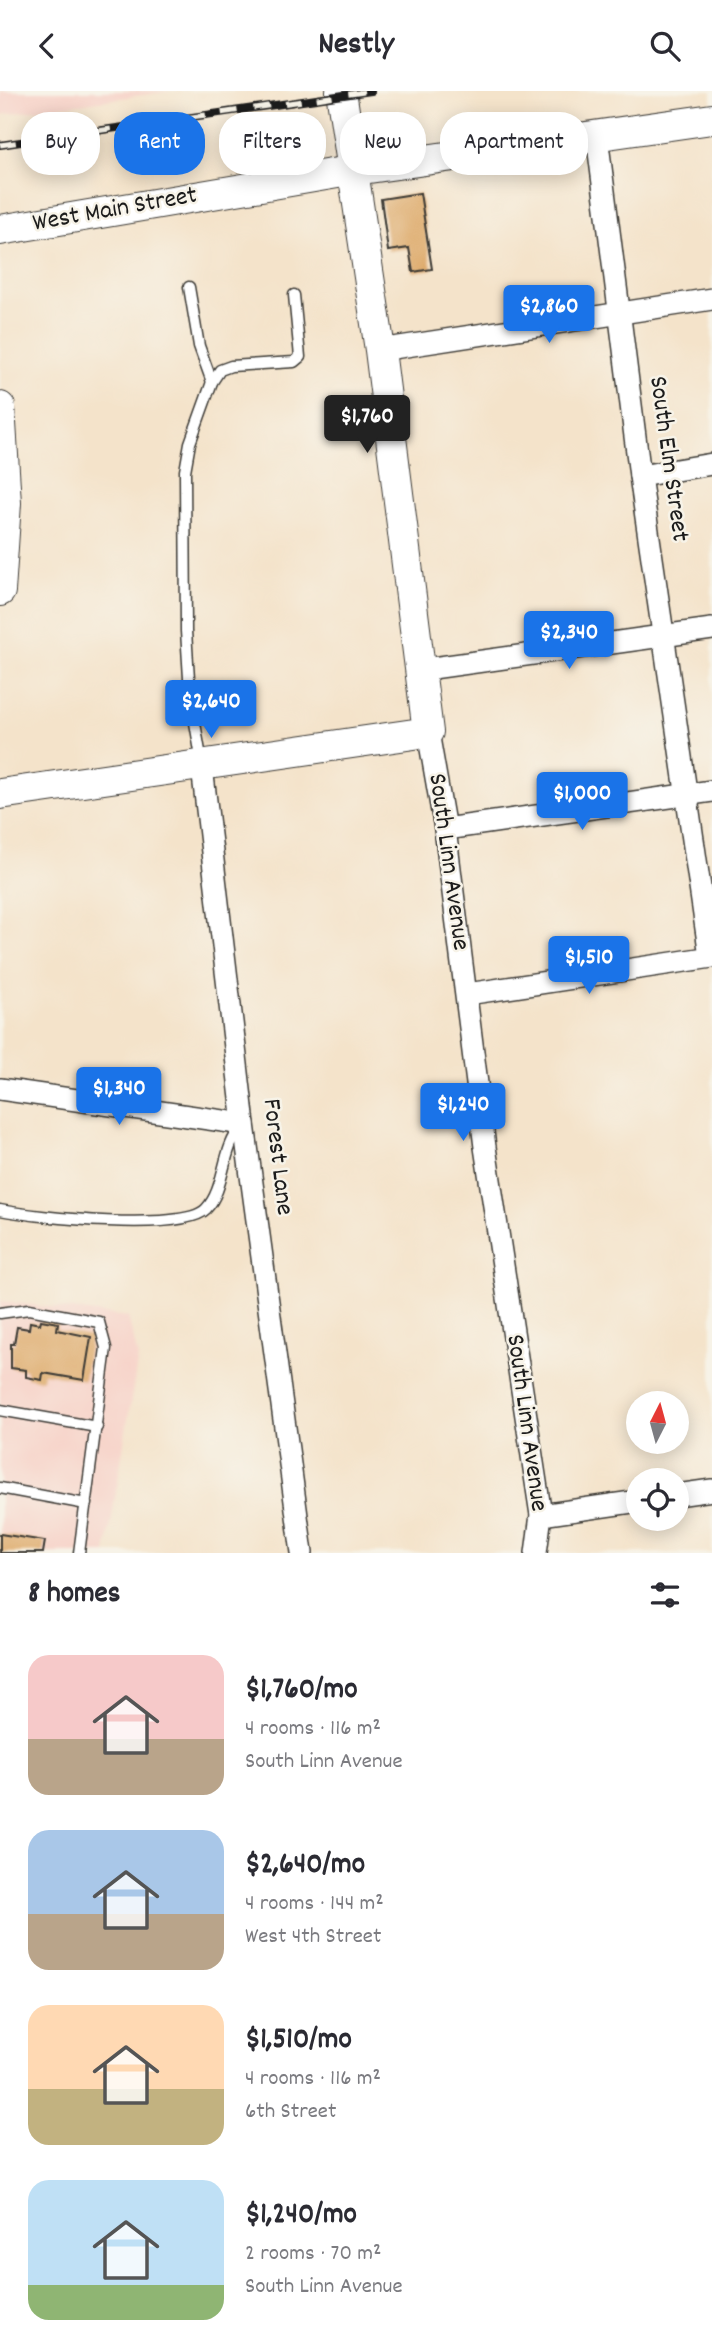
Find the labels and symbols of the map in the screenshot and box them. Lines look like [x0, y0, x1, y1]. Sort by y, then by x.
street label: West Main Street [30, 177, 200, 243]
pin: $2,860 [492, 285, 606, 345]
street label: South Elm Street [638, 374, 698, 545]
pin: $1,760 [310, 395, 424, 455]
pin: $2,340 [512, 611, 626, 671]
pin: $2,640 [154, 681, 268, 740]
street label: South Linn Avenue [417, 771, 479, 953]
pin: $1,000 [525, 773, 639, 832]
pin: $1,510 [532, 937, 646, 996]
pin: $1,340 [62, 1067, 176, 1127]
pin: $1,240 [406, 1083, 520, 1143]
street label: Forest Lane [252, 1097, 302, 1217]
street label: South Linn Avenue [495, 1332, 557, 1514]
north arrow [626, 1391, 690, 1454]

